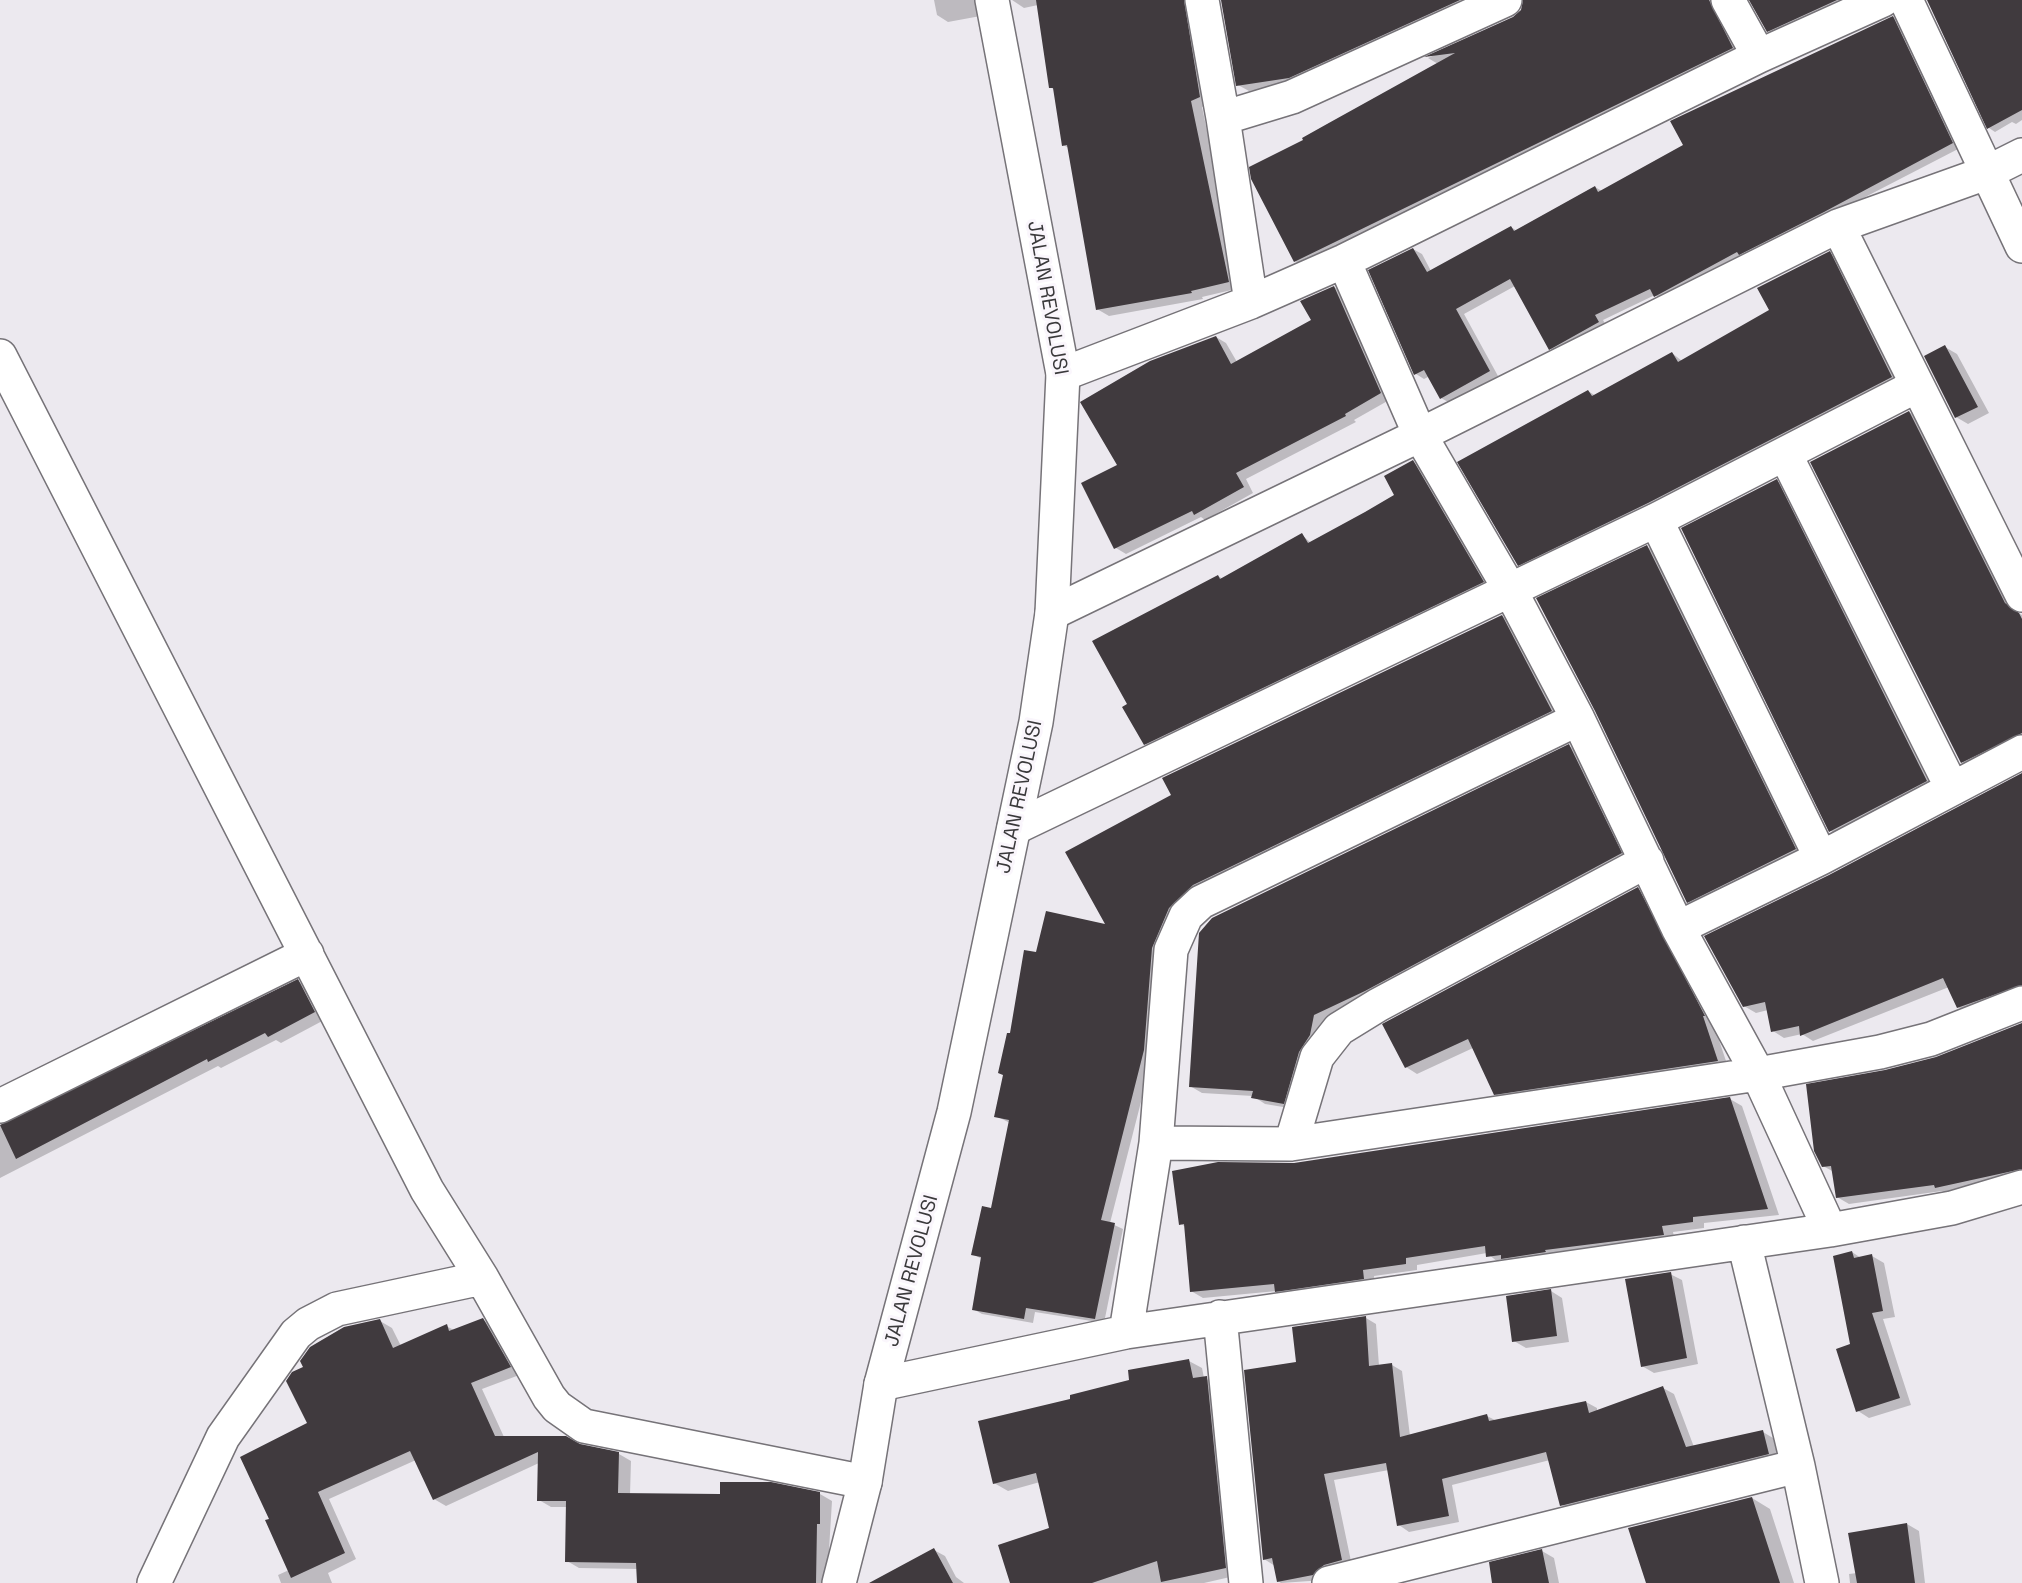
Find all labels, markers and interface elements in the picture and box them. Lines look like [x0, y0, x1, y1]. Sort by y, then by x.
street label: JALAN REVOLUSI [1022, 219, 1072, 377]
street label: JALAN REVOLUSI [992, 718, 1048, 876]
street label: JALAN REVOLUSI [880, 1192, 944, 1350]

